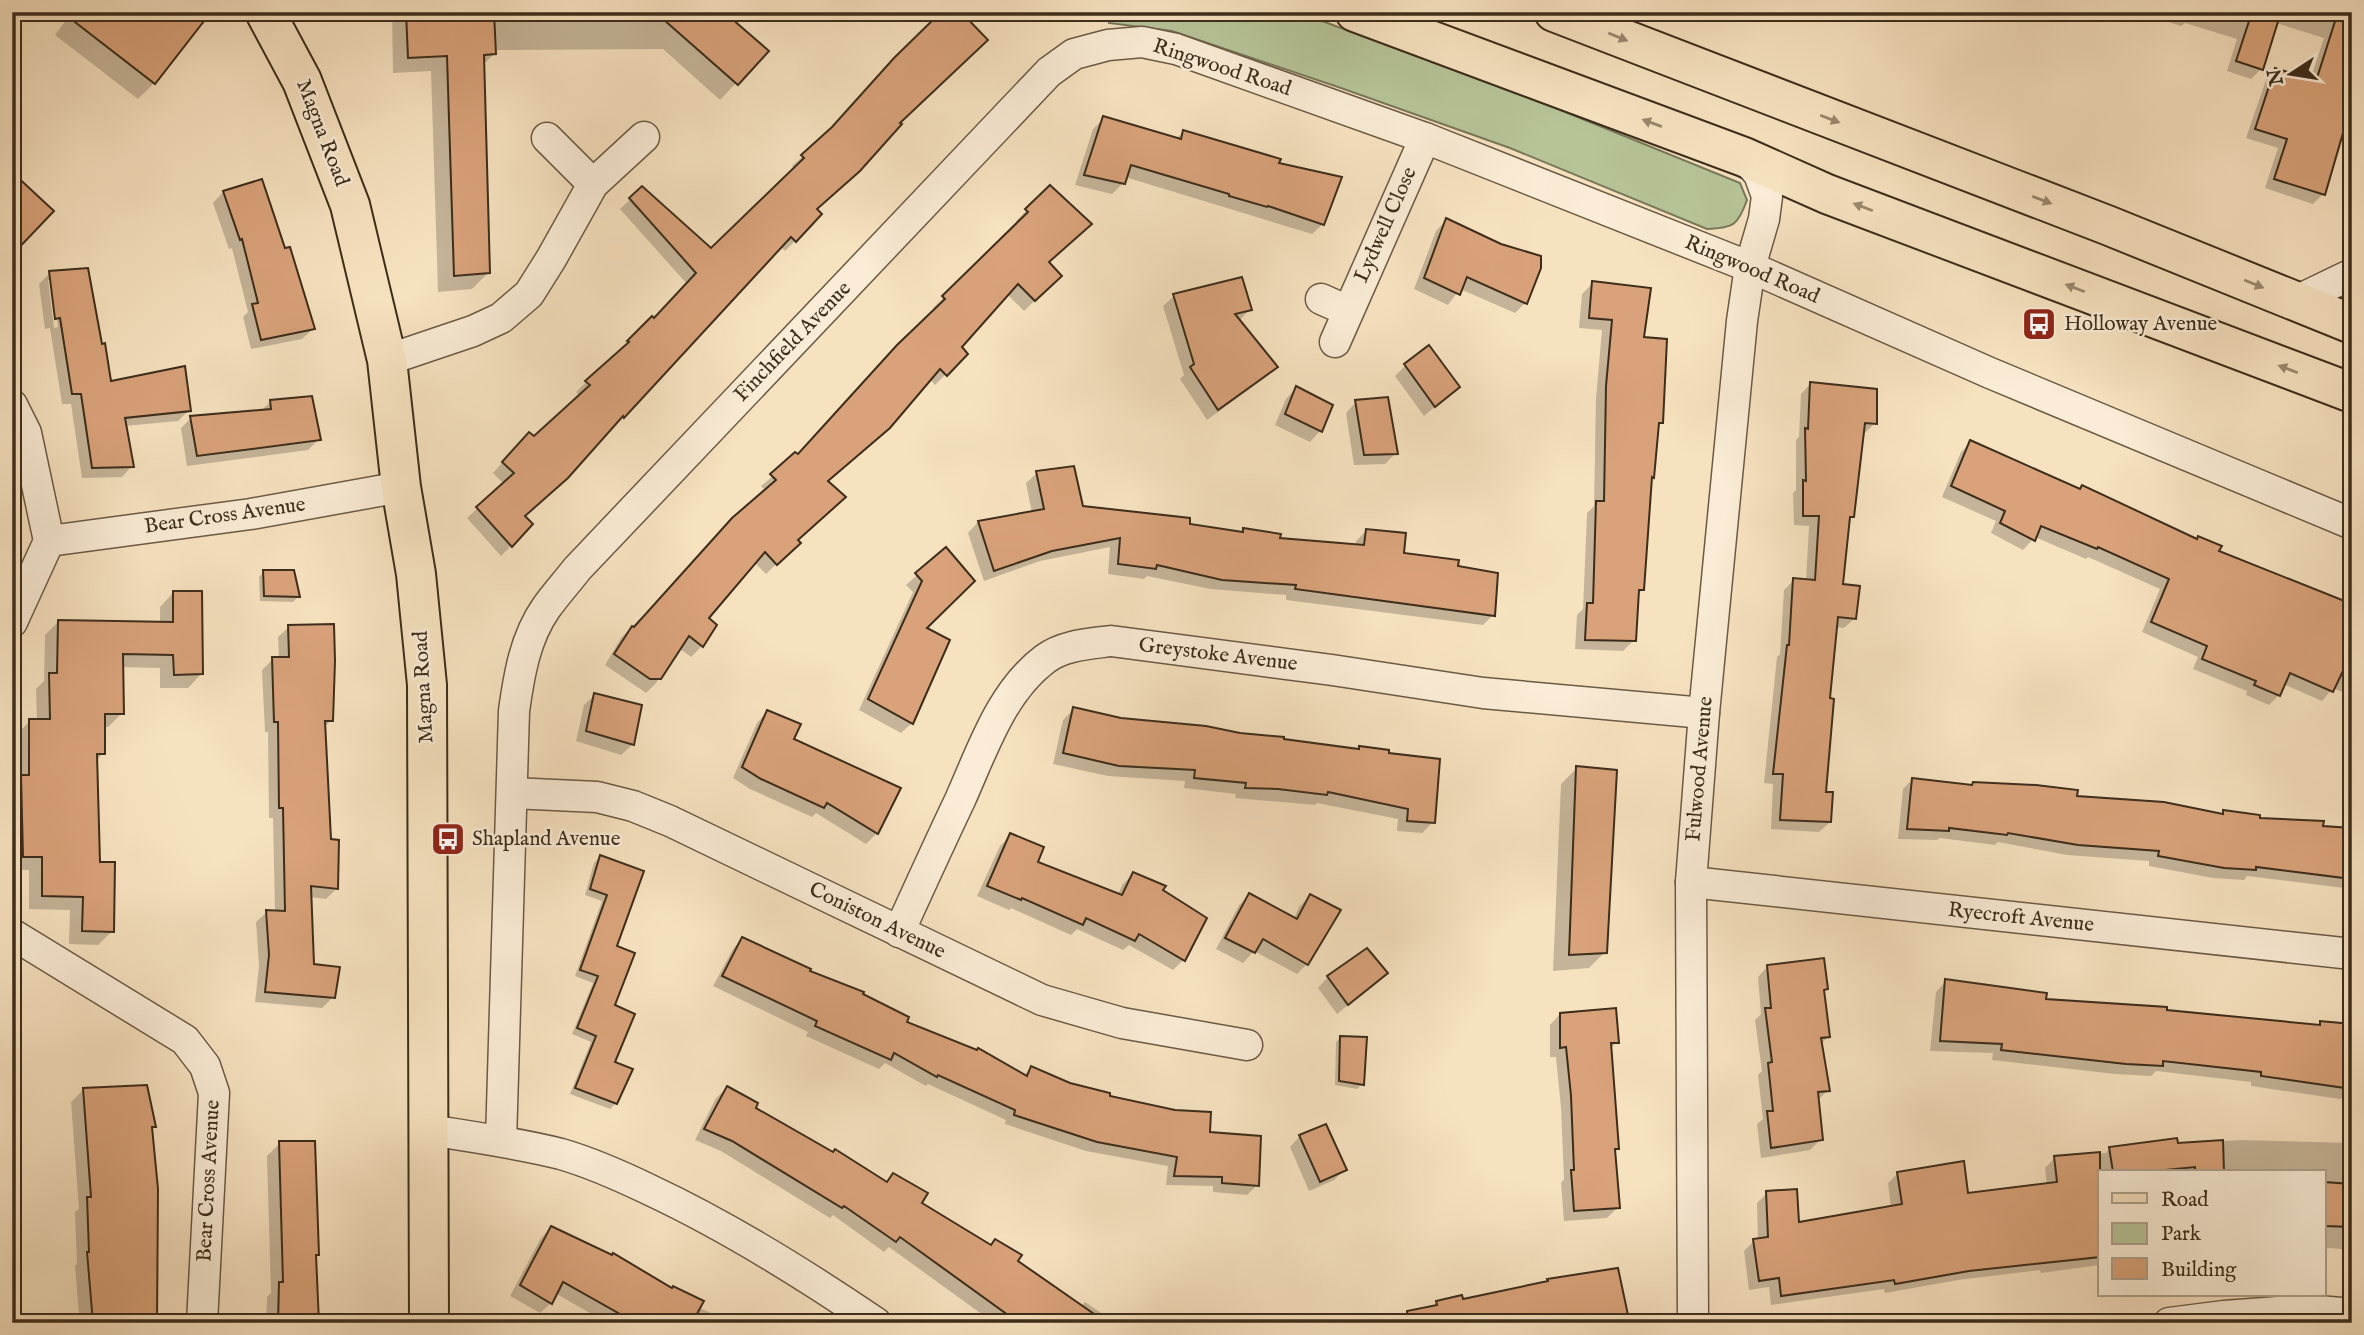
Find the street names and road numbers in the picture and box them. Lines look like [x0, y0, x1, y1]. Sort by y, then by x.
street label: Ringwood Road [1149, 33, 1295, 103]
street label: Magna Road [289, 76, 355, 191]
street label: Lydwell Close [1348, 163, 1424, 287]
street label: Ringwood Road [1680, 229, 1824, 311]
street label: Finchfield Avenue [728, 276, 858, 408]
street label: Bear Cross Avenue [143, 491, 308, 541]
street label: Magna Road [408, 629, 440, 744]
street label: Greystoke Avenue [1137, 632, 1299, 678]
street label: Fulwood Avenue [1680, 695, 1720, 843]
street label: Coniston Avenue [804, 876, 950, 966]
street label: Ryecroft Avenue [1947, 897, 2096, 939]
street label: Bear Cross Avenue [191, 1099, 227, 1263]

